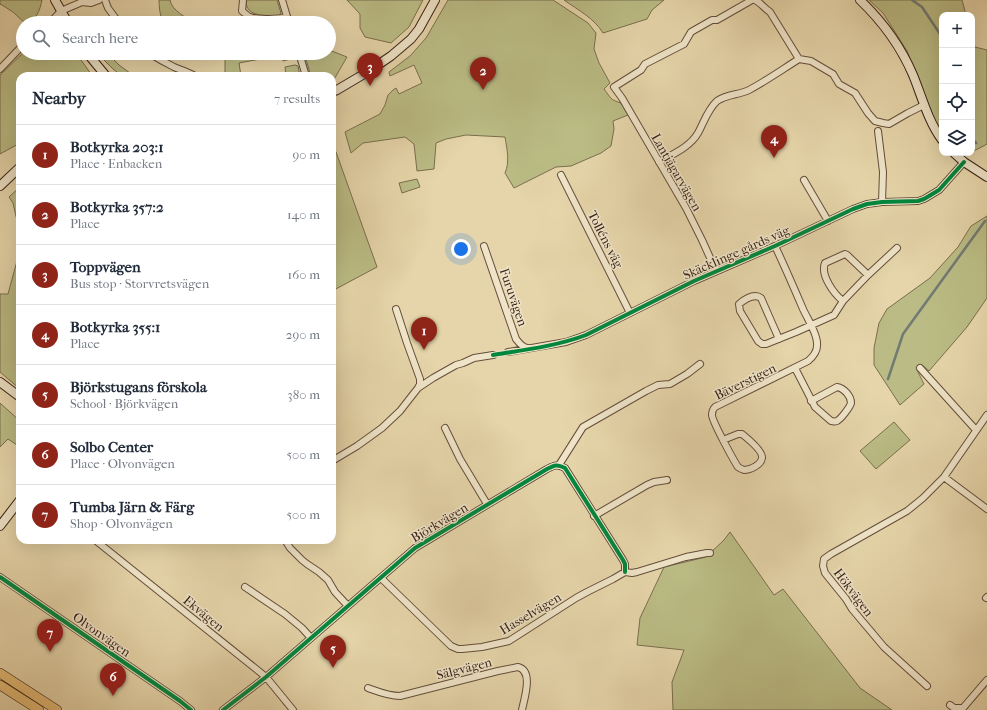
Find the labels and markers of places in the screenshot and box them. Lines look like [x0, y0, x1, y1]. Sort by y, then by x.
pin: 3 [357, 53, 383, 86]
pin: 2 [470, 57, 496, 90]
pin: 4 [761, 125, 787, 158]
pin: 1 [411, 317, 437, 350]
pin: 7 [37, 619, 63, 652]
pin: 5 [320, 635, 346, 668]
pin: 6 [100, 663, 126, 696]

